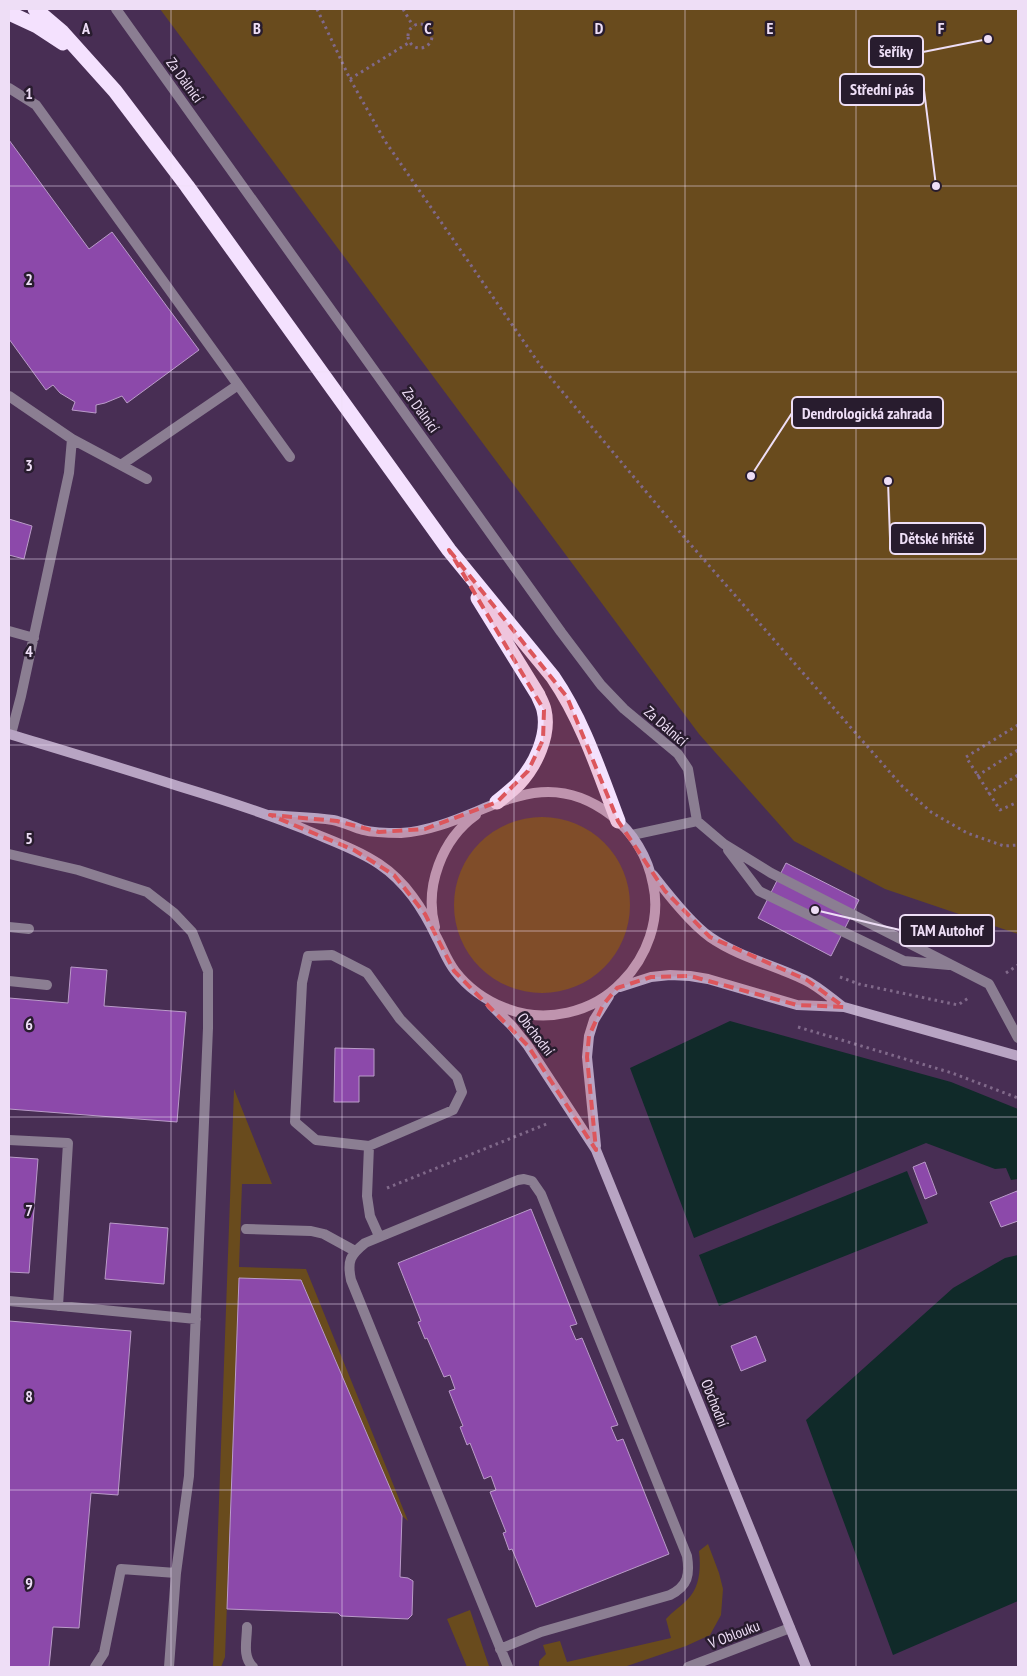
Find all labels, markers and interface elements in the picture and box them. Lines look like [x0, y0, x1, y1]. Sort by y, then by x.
text: A [81, 18, 91, 38]
text: B [253, 18, 261, 38]
text: C [424, 18, 432, 38]
text: D [595, 18, 604, 38]
text: E [767, 18, 774, 38]
text: F [938, 18, 945, 38]
callout: šeříky [869, 36, 923, 67]
text: šeříky [879, 41, 914, 61]
street label: Za Dálnicí [162, 54, 208, 107]
callout: Střední pás [840, 74, 924, 105]
text: Střední pás [850, 79, 914, 99]
text: 1 [25, 83, 33, 103]
text: 2 [25, 269, 33, 289]
street label: Za Dálnicí [398, 384, 444, 437]
callout: Dendrologická zahrada [792, 397, 943, 428]
text: Dendrologická zahrada [802, 403, 932, 423]
text: 3 [25, 455, 33, 475]
callout: Dětské hřiště [890, 523, 985, 554]
text: Dětské hřiště [900, 528, 975, 548]
text: 4 [25, 641, 33, 661]
street label: Za Dálnicí [640, 702, 692, 750]
text: 5 [25, 828, 33, 848]
callout: TAM Autohof [900, 915, 994, 946]
text: TAM Autohof [910, 920, 984, 940]
street label: Obchodní [513, 1009, 559, 1060]
text: 6 [25, 1014, 33, 1034]
text: 7 [25, 1200, 33, 1220]
street label: Obchodní [697, 1376, 733, 1430]
text: 8 [25, 1386, 33, 1406]
text: 9 [25, 1573, 33, 1593]
street label: V Oblouku [705, 1616, 762, 1653]

